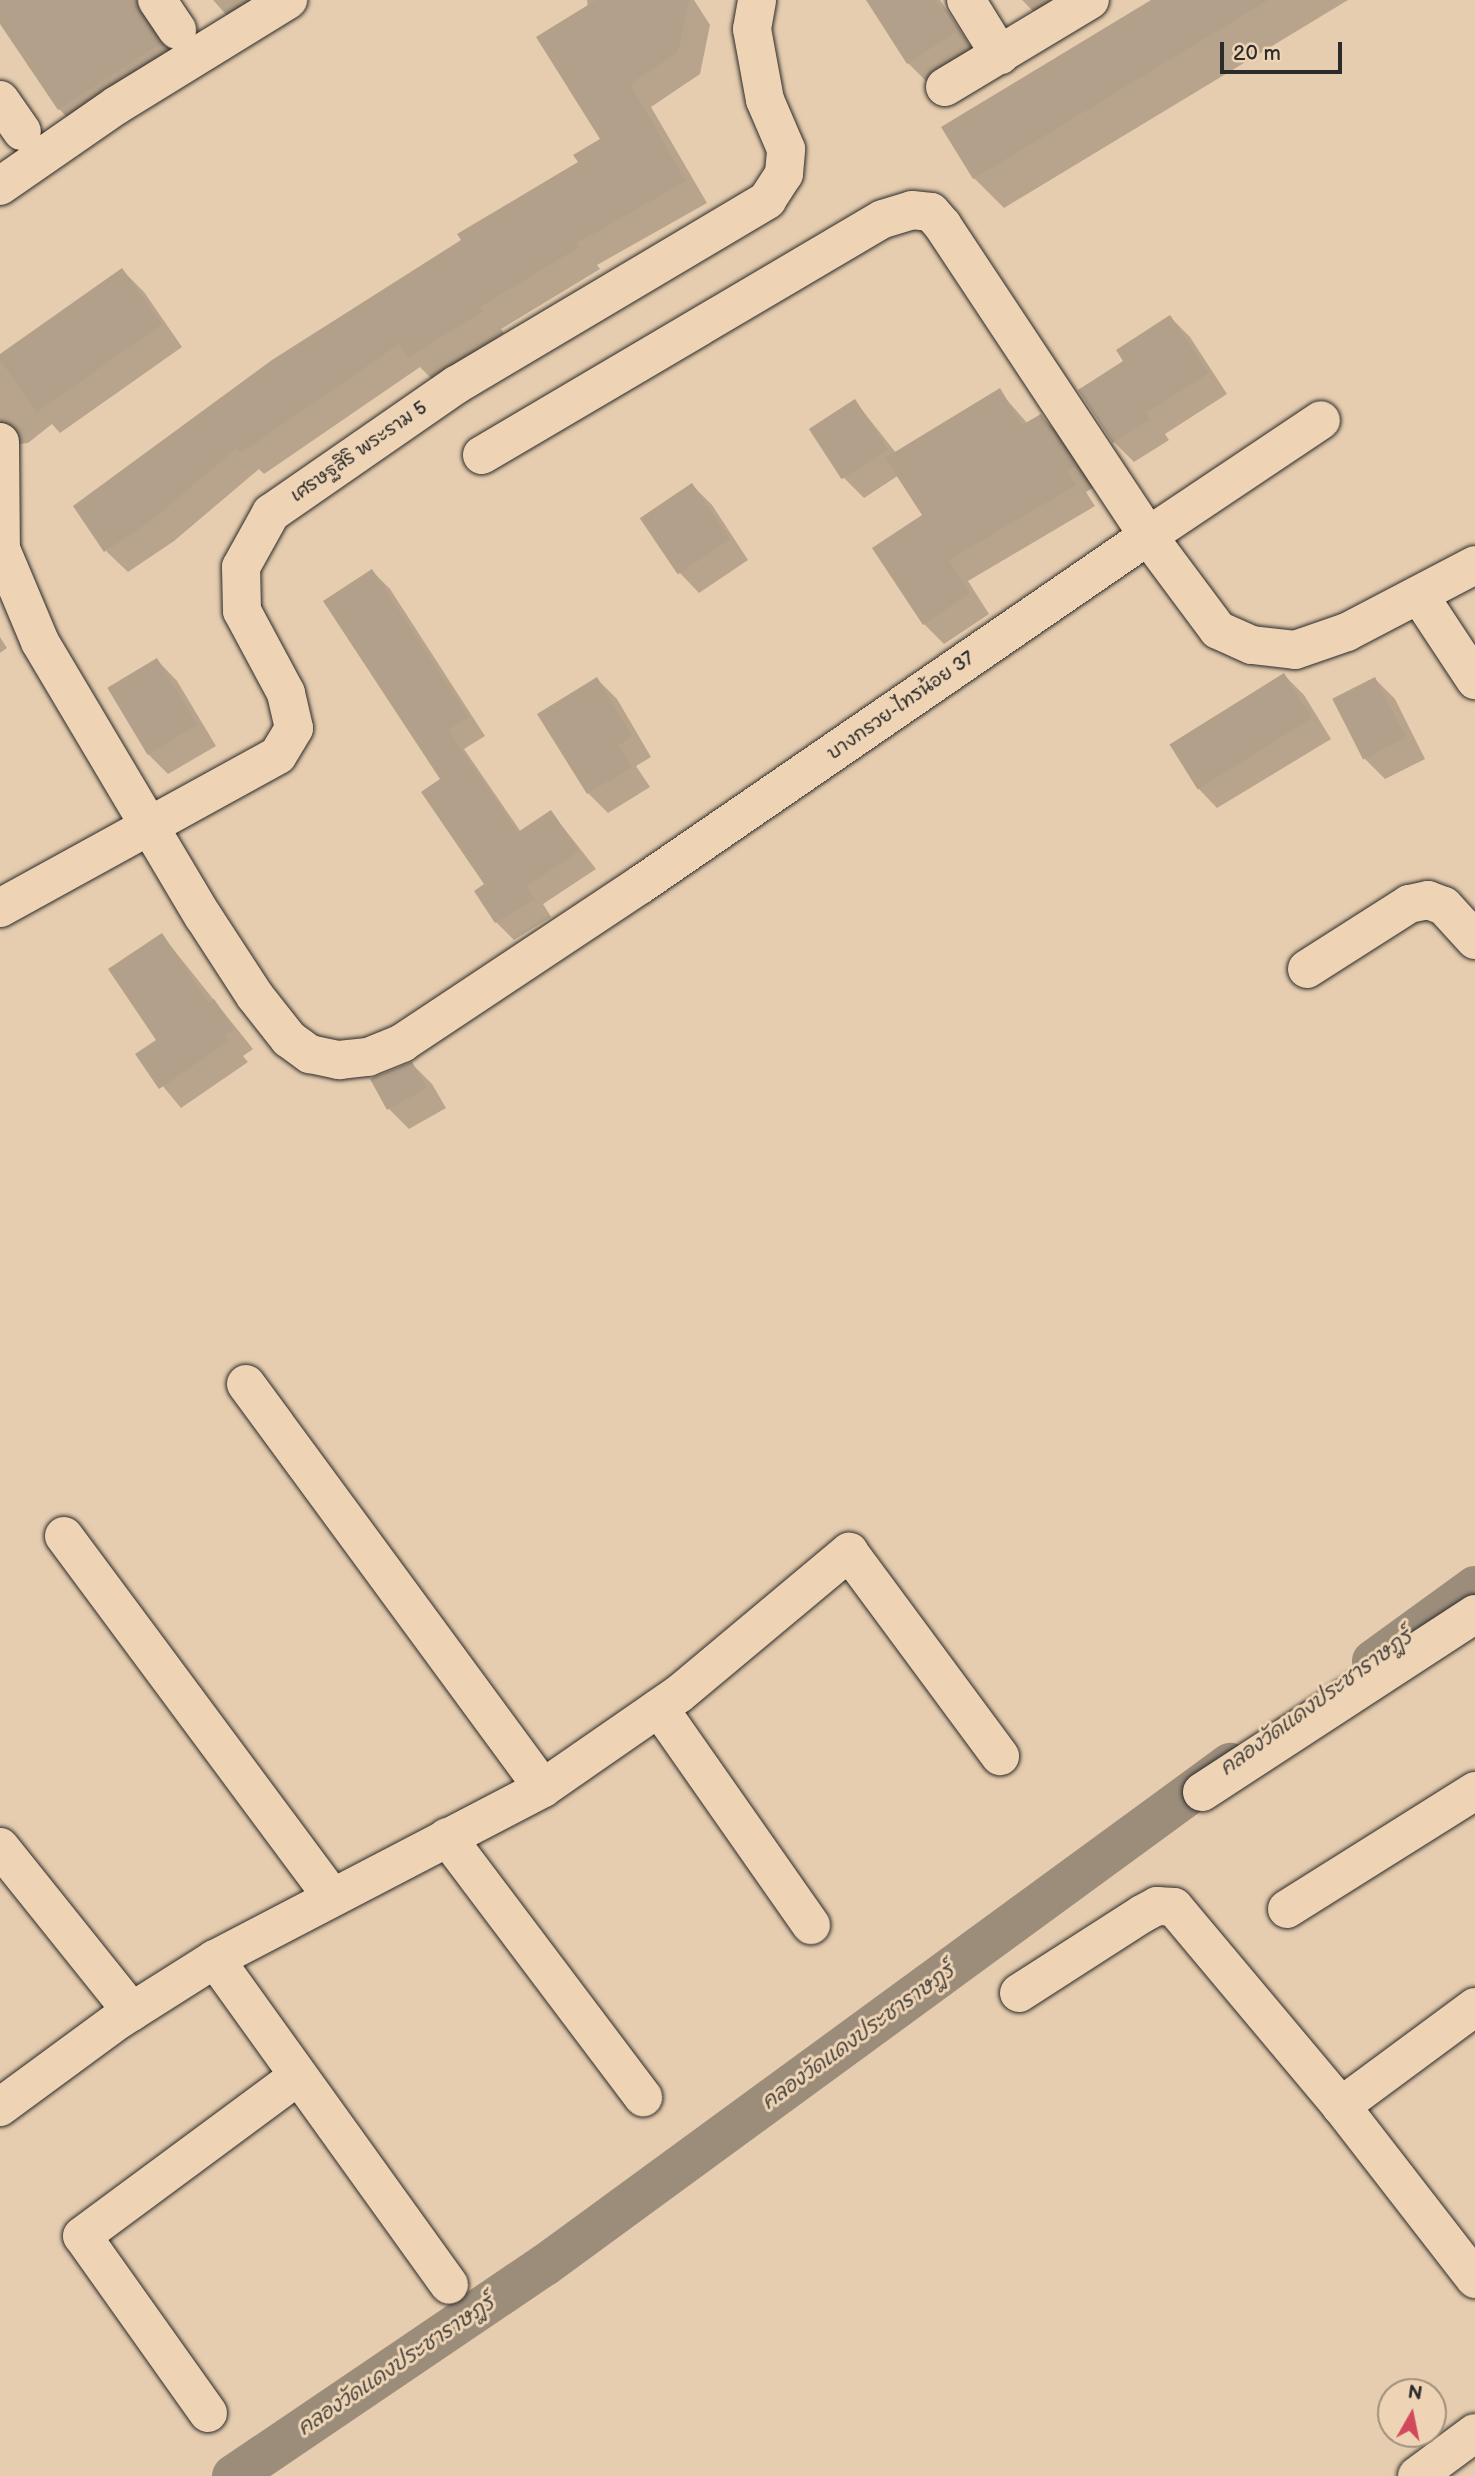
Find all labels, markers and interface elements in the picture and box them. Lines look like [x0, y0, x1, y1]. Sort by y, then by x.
scale bar [1223, 28, 1346, 72]
text: 20 m [1233, 41, 1281, 66]
street label: เศรษฐสิริ พระราม 5 [286, 396, 432, 508]
street label: บางกรวย-ไทรน้อย 37 [823, 647, 979, 765]
water label: คลองวัดแดงประชาราษฎร์ [1215, 1625, 1417, 1781]
water label: คลองวัดแดงประชาราษฎร์ [757, 1959, 959, 2115]
water label: คลองวัดแดงประชาราษฎร์ [293, 2291, 499, 2441]
north arrow [1377, 2378, 1447, 2448]
text: N [1406, 2381, 1424, 2406]

